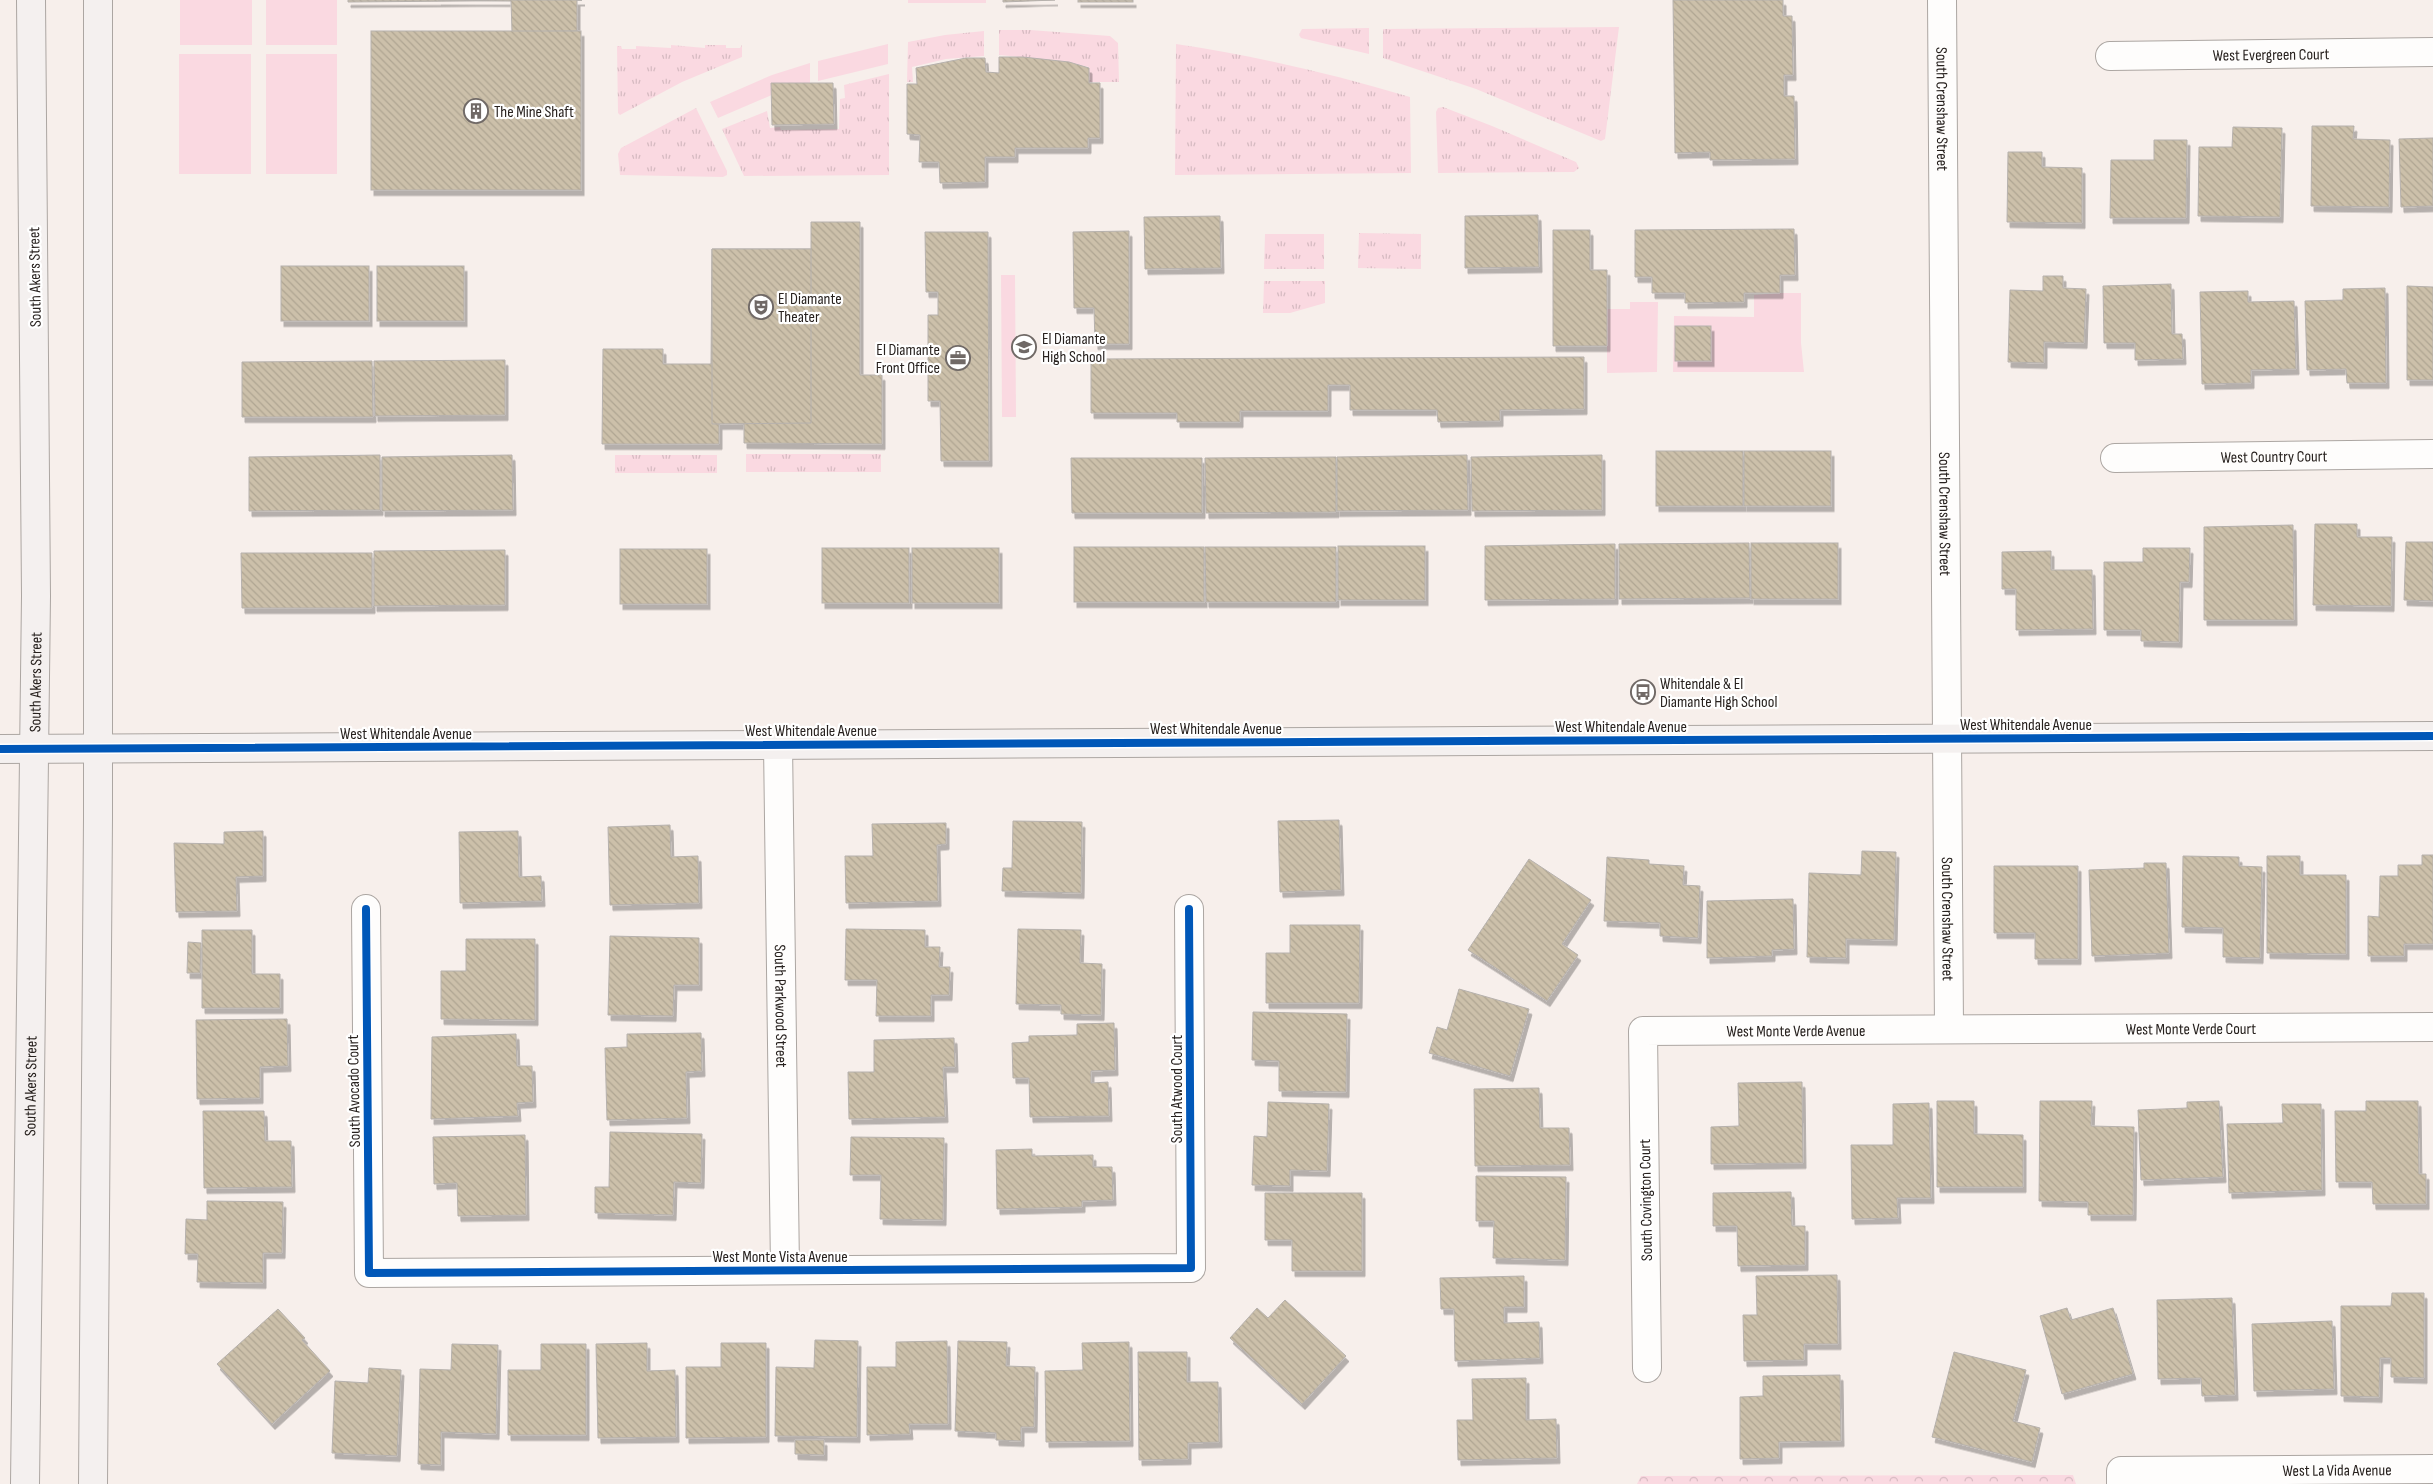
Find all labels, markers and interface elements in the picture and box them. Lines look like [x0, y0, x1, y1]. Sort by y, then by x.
street label: West Evergreen Court [2213, 45, 2330, 66]
street label: South Crenshaw Street [1931, 47, 1951, 171]
building icon: The Mine Shaft [463, 98, 489, 124]
place label: The Mine Shaft [494, 103, 574, 122]
street label: South Akers Street [25, 227, 46, 327]
place label: El Diamante Theater [778, 290, 842, 327]
theatre icon: El Diamante Theater [748, 294, 774, 320]
place label: El Diamante High School [1042, 330, 1106, 367]
school or university icon: El Diamante High School [1011, 334, 1037, 360]
place label: El Diamante Front Office [876, 341, 940, 378]
office icon: El Diamante Front Office [945, 345, 971, 371]
street label: West Country Court [2221, 447, 2328, 468]
street label: South Crenshaw Street [1934, 452, 1954, 576]
street label: South Akers Street [26, 632, 47, 732]
place label: Whitendale & El Diamante High School [1660, 675, 1777, 712]
bus stop icon: Whitendale & El Diamante High School [1630, 679, 1656, 705]
street label: West Whitendale Avenue [1960, 716, 2092, 735]
street label: West Whitendale Avenue [1555, 718, 1687, 737]
street label: West Whitendale Avenue [1150, 720, 1282, 739]
street label: West Whitendale Avenue [745, 722, 877, 741]
street label: West Whitendale Avenue [340, 725, 472, 744]
street label: South Crenshaw Street [1937, 857, 1957, 981]
street label: South Parkwood Street [770, 944, 790, 1068]
street label: West Monte Verde Court [2126, 1020, 2256, 1040]
street label: West Monte Verde Avenue [1726, 1022, 1866, 1042]
street label: South Avocado Court [344, 1034, 365, 1147]
street label: South Atwood Court [1168, 1035, 1187, 1143]
street label: South Akers Street [21, 1036, 42, 1136]
street label: South Covington Court [1636, 1139, 1657, 1261]
street label: West Monte Vista Avenue [712, 1248, 848, 1267]
street label: West La Vida Avenue [2282, 1461, 2392, 1481]

